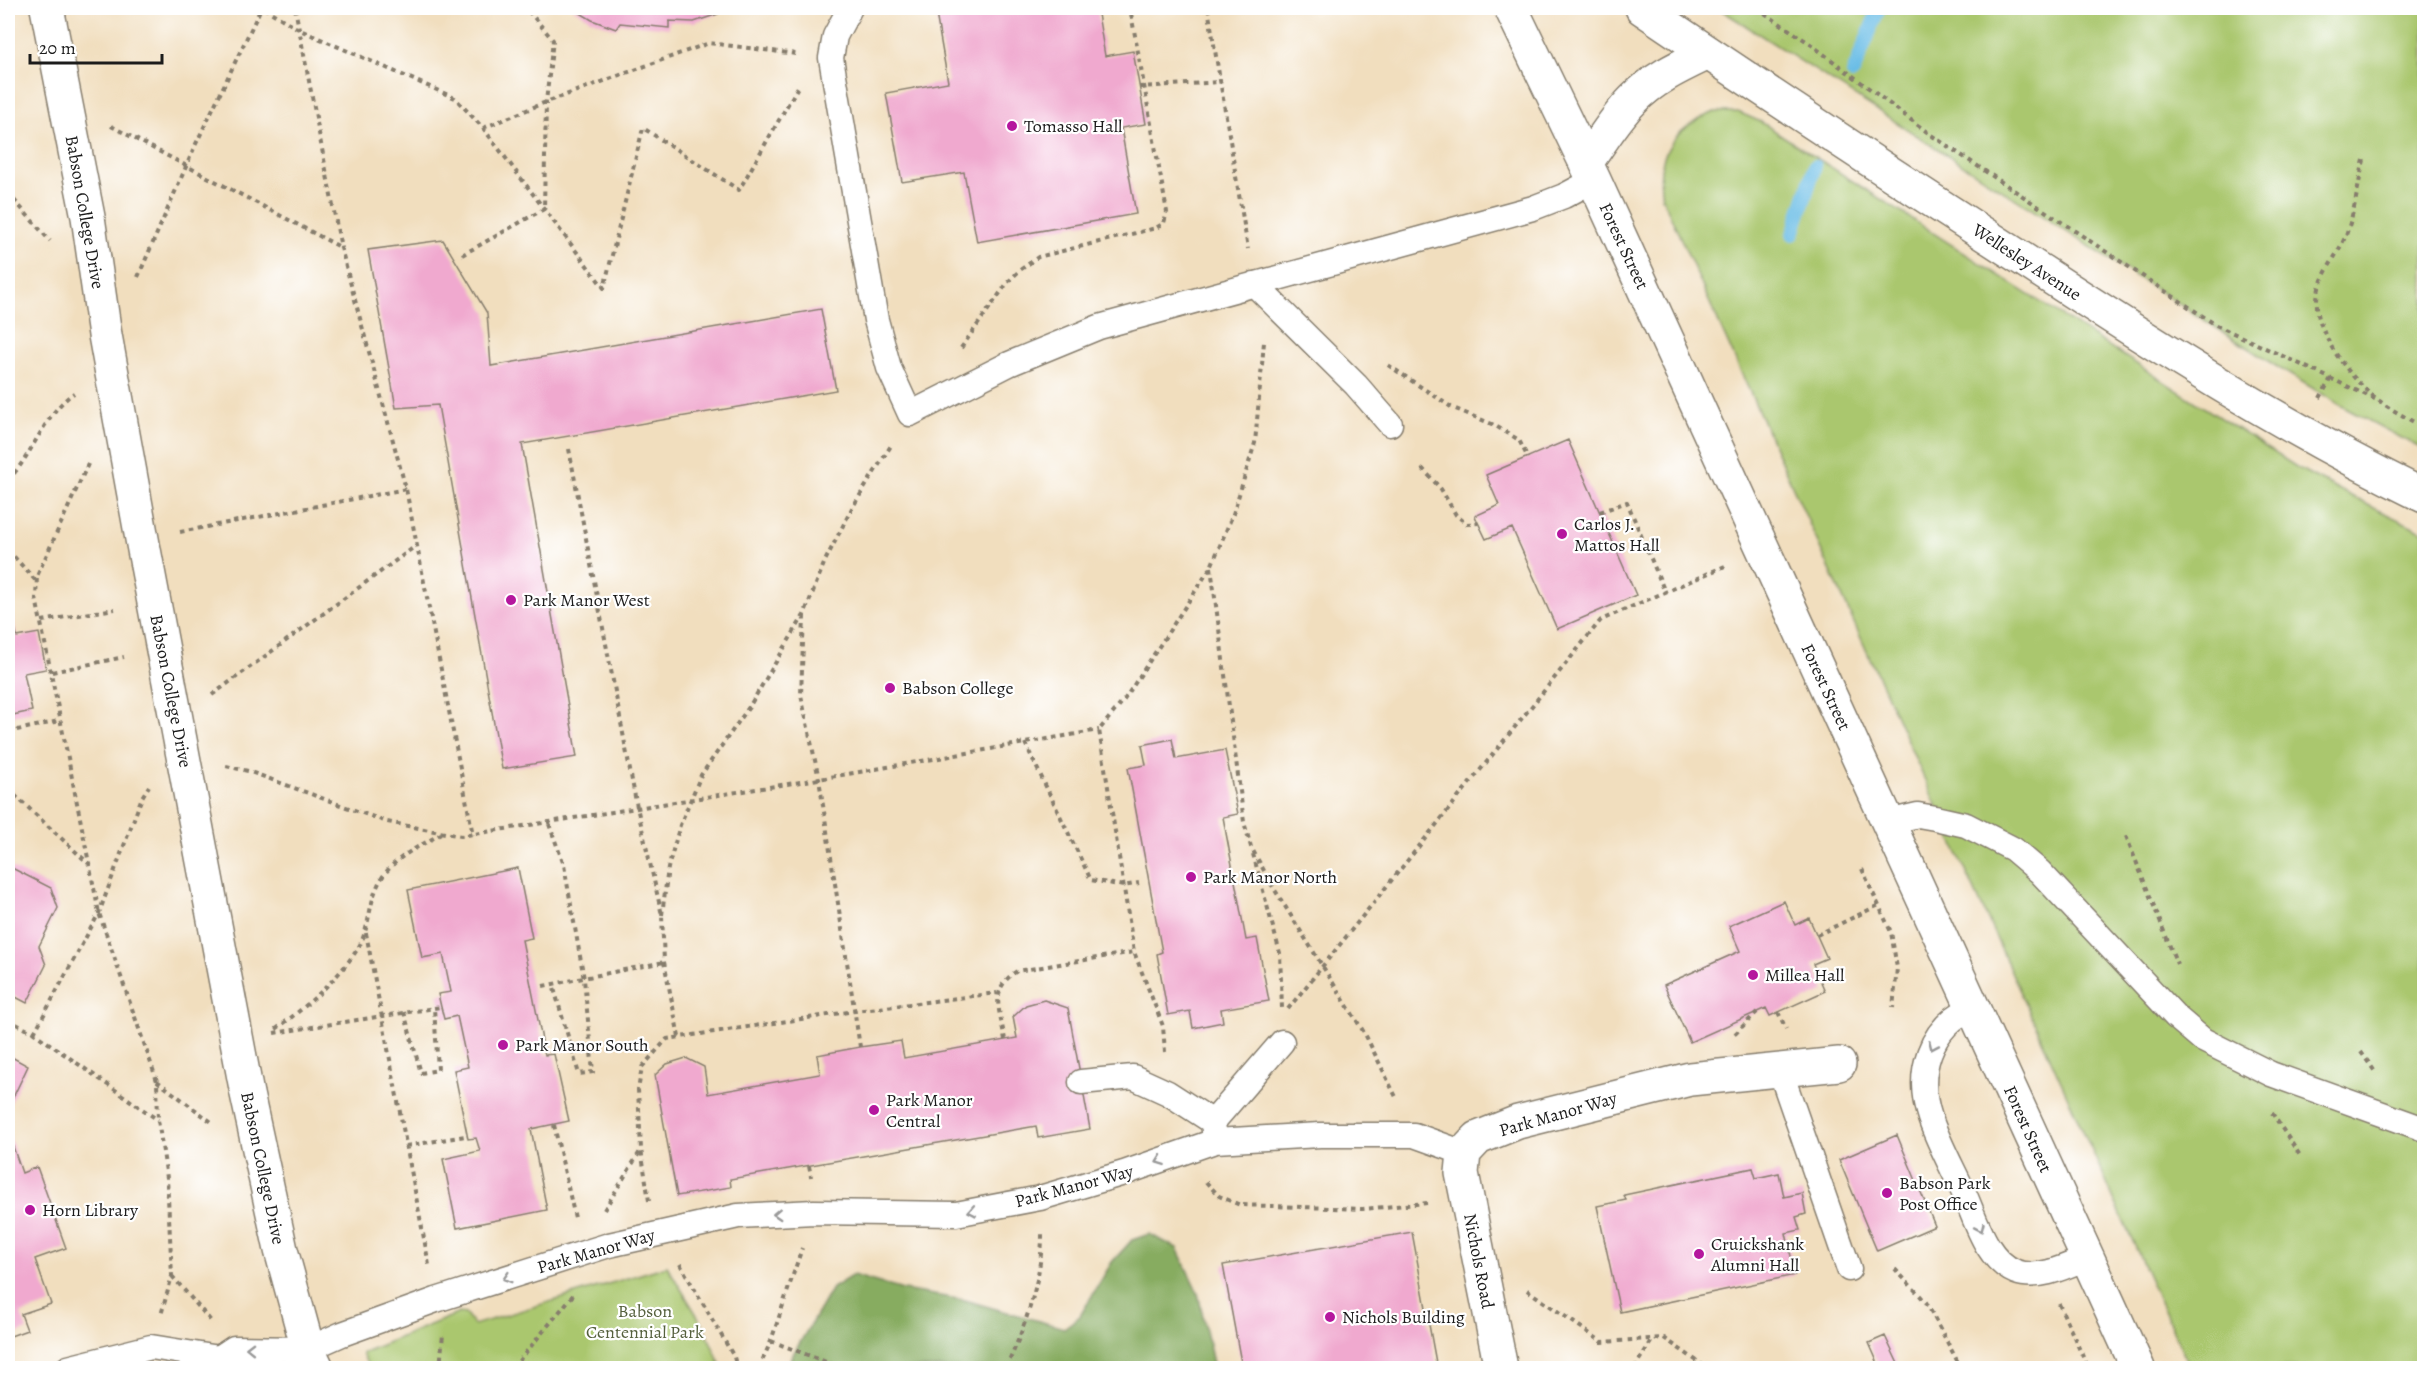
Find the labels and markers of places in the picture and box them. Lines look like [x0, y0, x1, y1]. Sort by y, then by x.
place label: Tomasso Hall [1024, 114, 1123, 138]
marker: Tomasso Hall [1005, 119, 1019, 133]
place label: Carlos J. Mattos Hall [1574, 512, 1660, 557]
marker: Carlos J. Mattos Hall [1555, 527, 1569, 541]
place label: Park Manor West [523, 588, 650, 612]
marker: Park Manor West [504, 593, 518, 607]
place label: Babson College [902, 676, 1014, 700]
marker: Babson College [883, 681, 897, 695]
place label: Park Manor North [1203, 865, 1337, 889]
marker: Park Manor North [1184, 870, 1198, 884]
place label: Millea Hall [1765, 963, 1845, 987]
marker: Millea Hall [1746, 968, 1760, 982]
place label: Park Manor South [515, 1033, 649, 1057]
marker: Park Manor South [496, 1038, 510, 1052]
place label: Park Manor Central [886, 1088, 973, 1133]
marker: Park Manor Central [867, 1103, 881, 1117]
place label: Babson Park Post Office [1899, 1171, 1991, 1216]
marker: Babson Park Post Office [1880, 1186, 1894, 1200]
place label: Horn Library [42, 1198, 139, 1222]
marker: Horn Library [23, 1203, 37, 1217]
place label: Cruickshank Alumni Hall [1710, 1232, 1804, 1277]
marker: Cruickshank Alumni Hall [1692, 1247, 1706, 1261]
place label: Nichols Building [1342, 1305, 1465, 1329]
marker: Nichols Building [1323, 1310, 1337, 1324]

